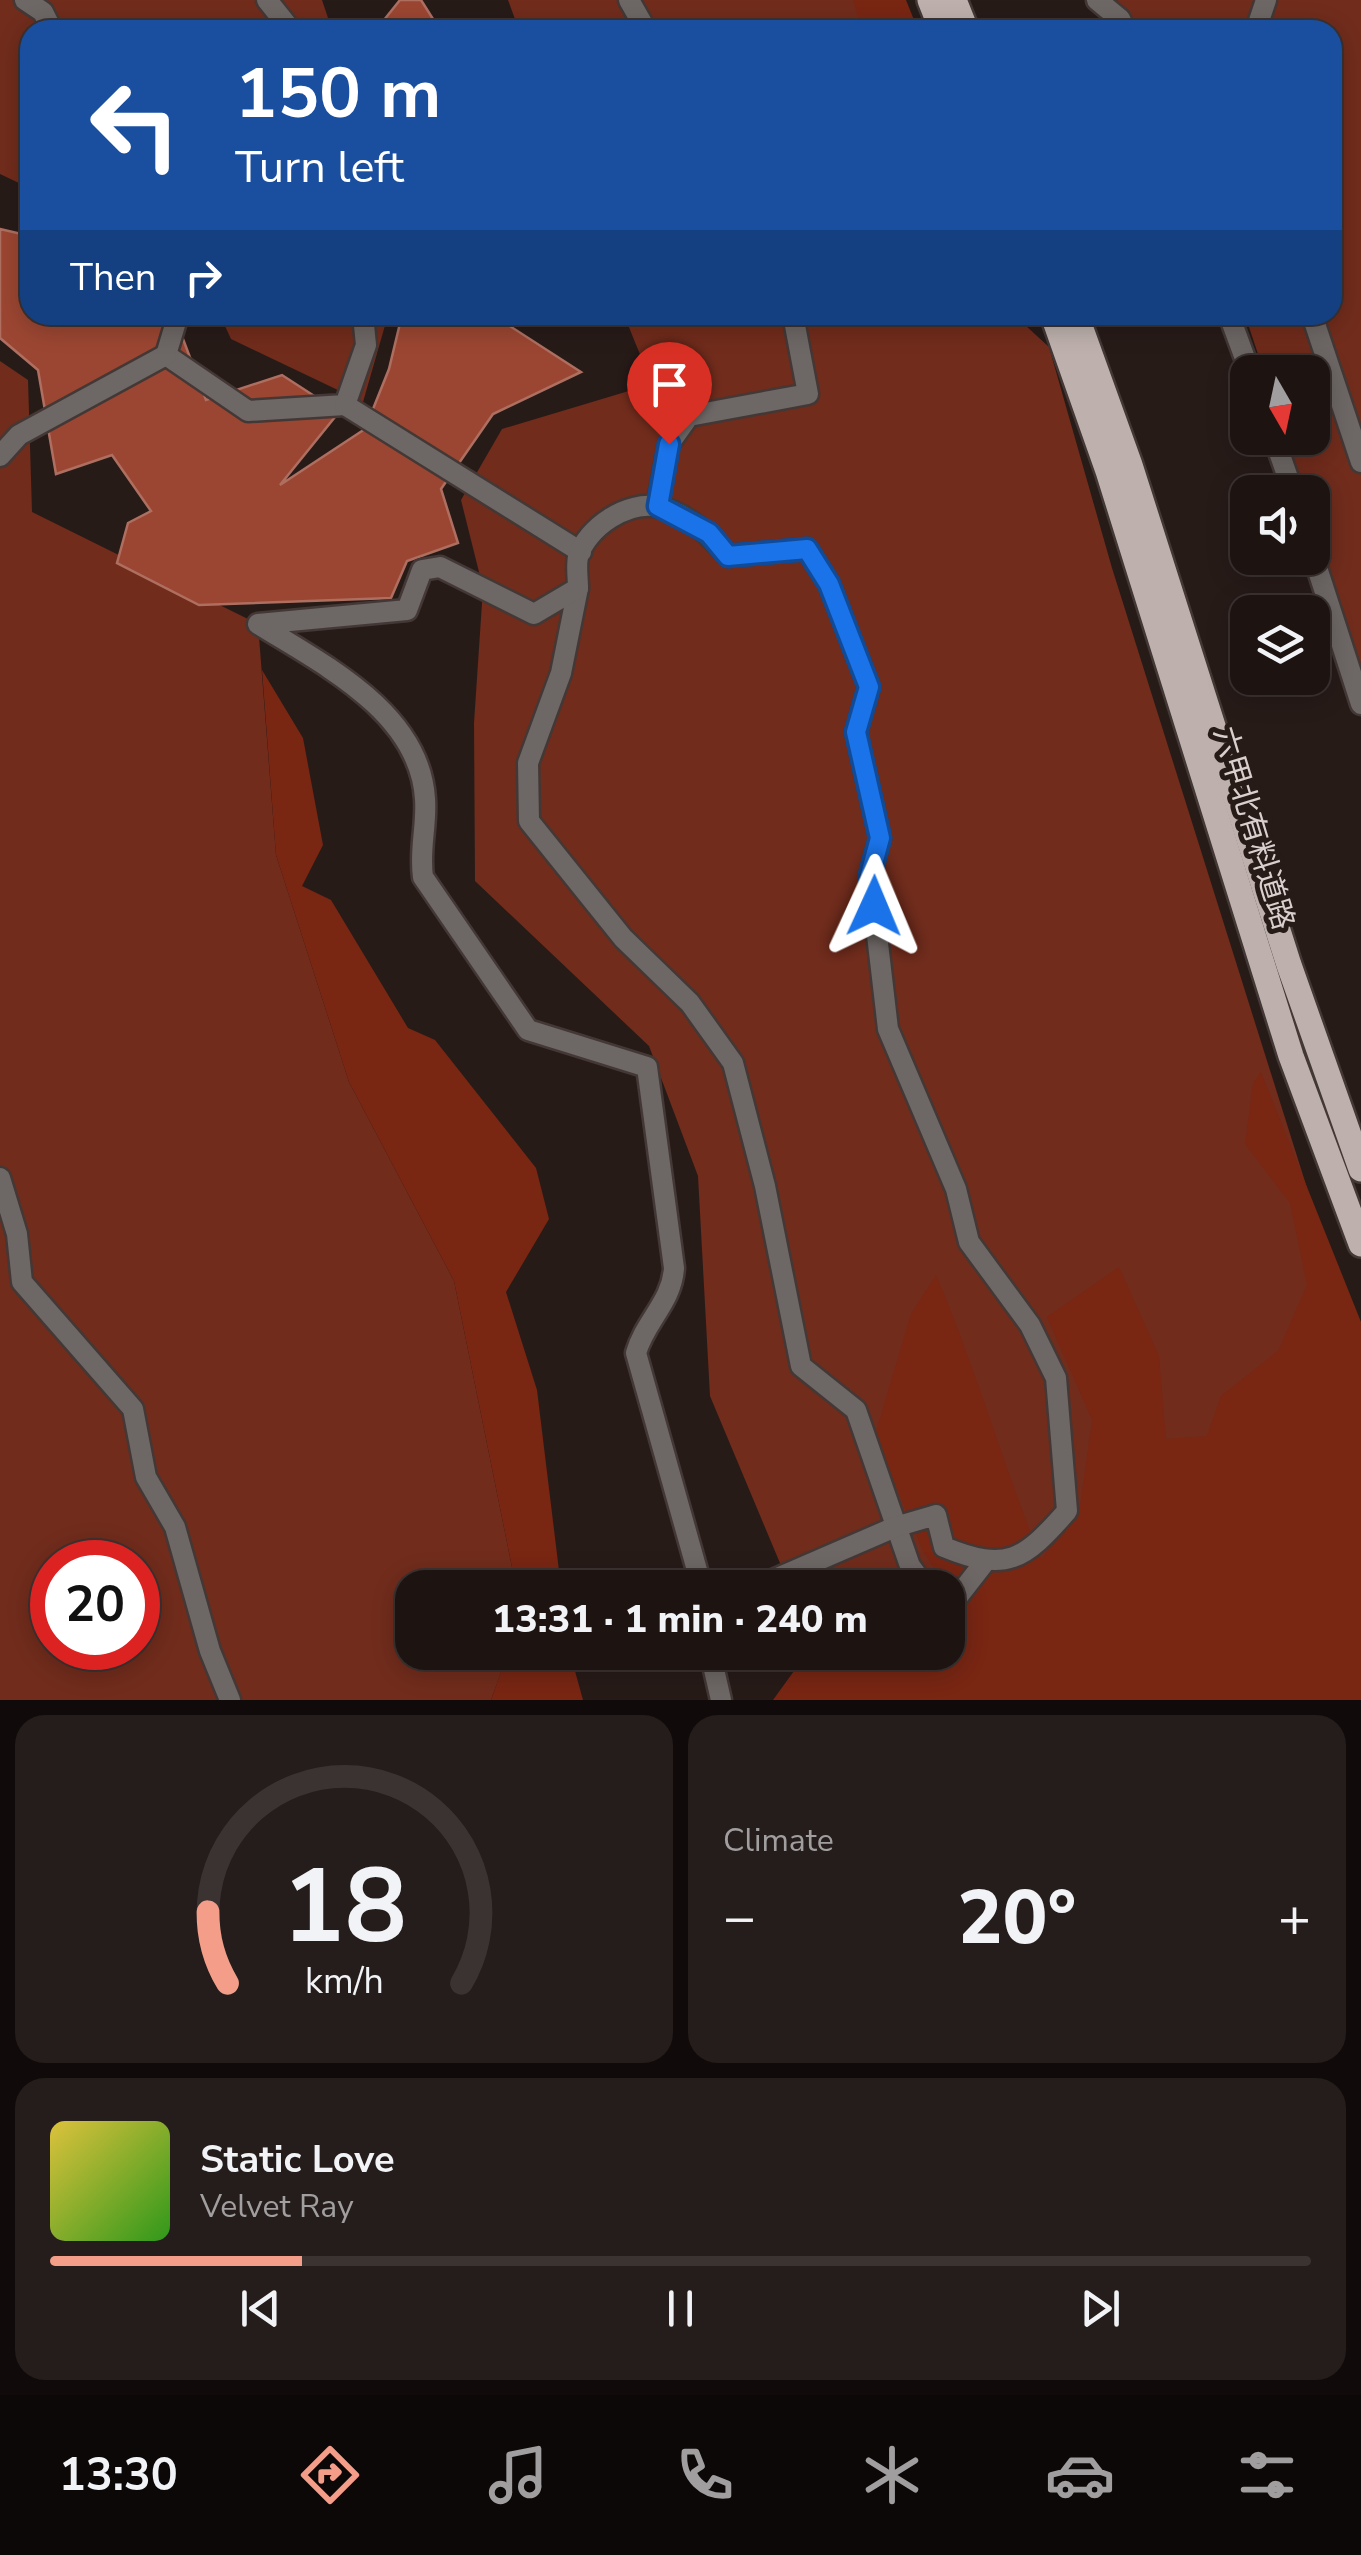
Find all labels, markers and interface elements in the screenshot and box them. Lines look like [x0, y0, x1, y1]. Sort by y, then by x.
text: 150 m [235, 46, 441, 142]
icon: left [70, 60, 200, 190]
text: Turn left [235, 137, 404, 198]
icon: right [176, 250, 231, 305]
text: Then [70, 252, 156, 303]
pin [627, 342, 712, 445]
north arrow [1230, 355, 1330, 455]
map controls [1230, 355, 1330, 695]
icon: arrive [642, 357, 697, 412]
button: sound [1230, 475, 1330, 575]
button: layers [1230, 595, 1330, 695]
street label: 六甲北有料道路 [1203, 722, 1304, 935]
position arrow [822, 854, 926, 958]
speed limit sign: 20 [30, 1540, 160, 1670]
text: 13:31 · 1 min · 240 m [492, 1594, 868, 1645]
text: Climate [723, 1819, 834, 1862]
text: 18 [282, 1836, 406, 1978]
text: 20° [958, 1867, 1076, 1969]
text: − [723, 1880, 756, 1955]
text: + [1278, 1880, 1311, 1955]
text: km/h [305, 1957, 383, 2006]
text: Static Love [200, 2134, 395, 2185]
text: Velvet Ray [200, 2185, 354, 2228]
icon: previous [233, 2281, 288, 2336]
icon: pause [653, 2281, 708, 2336]
icon: next [1073, 2281, 1128, 2336]
icon: directions [295, 2440, 365, 2510]
icon: music [483, 2440, 553, 2510]
icon: phone [670, 2440, 740, 2510]
icon: climate [857, 2440, 927, 2510]
icon: car [1045, 2440, 1115, 2510]
icon: filters [1232, 2440, 1302, 2510]
text: 13:30 [59, 2445, 178, 2506]

